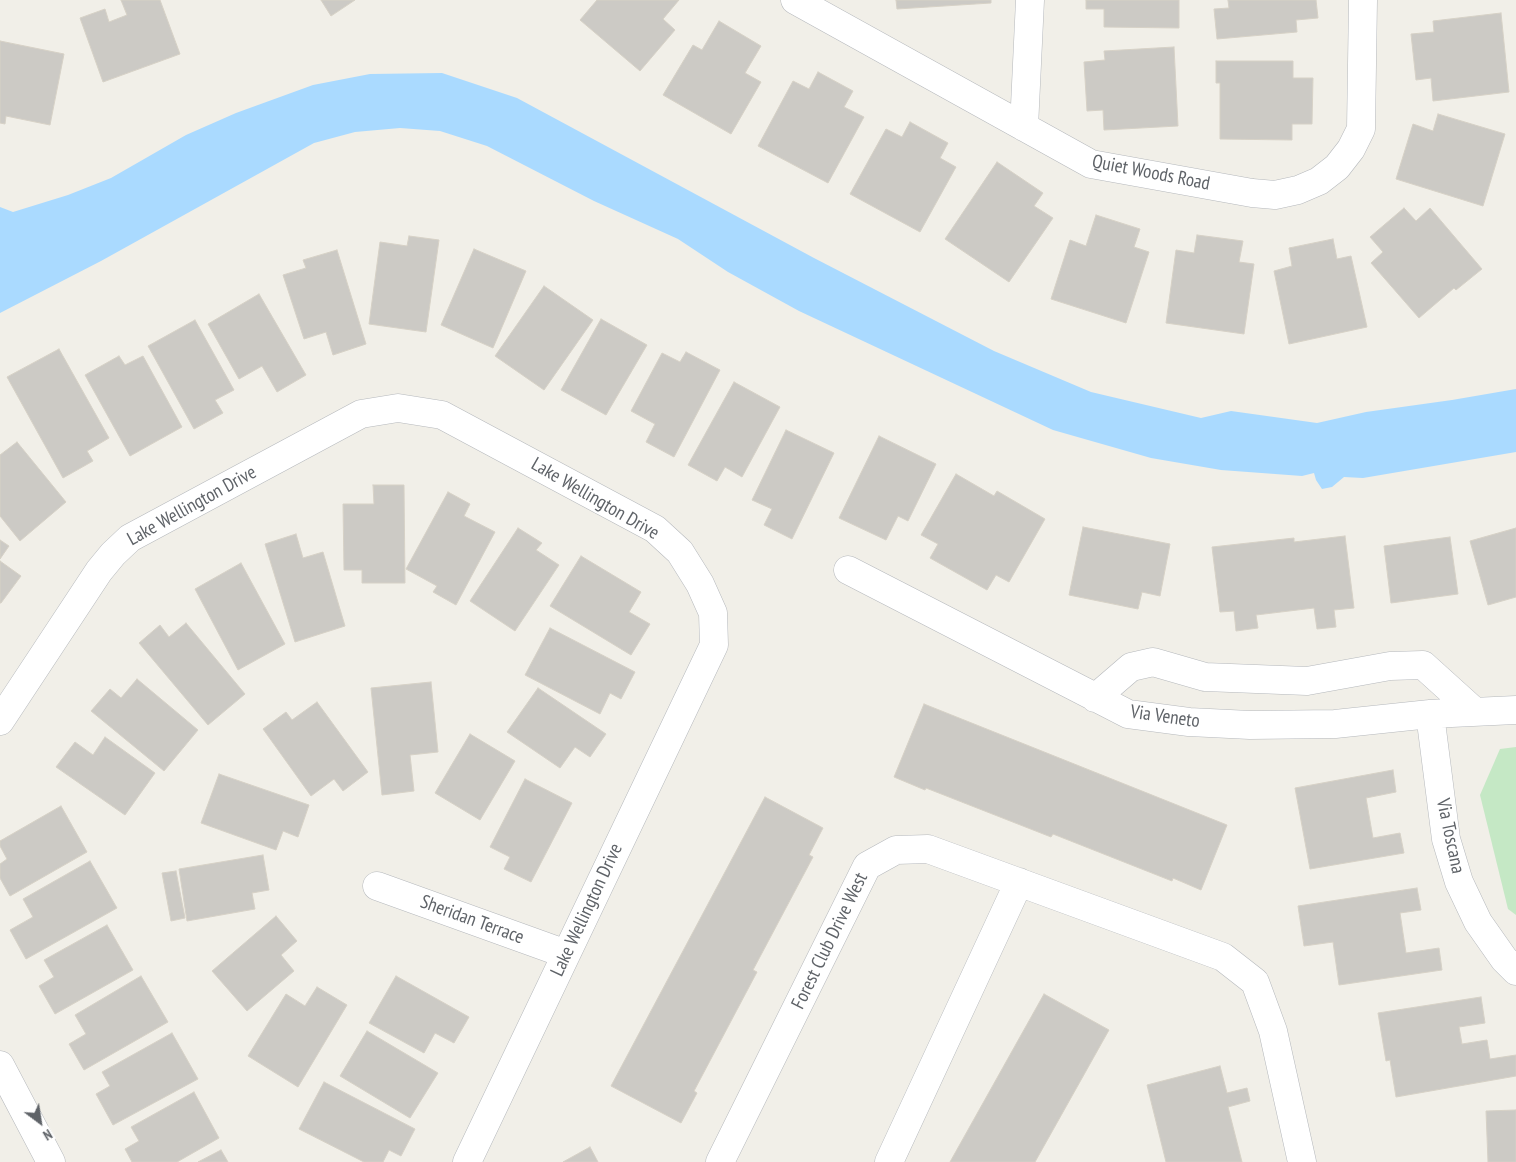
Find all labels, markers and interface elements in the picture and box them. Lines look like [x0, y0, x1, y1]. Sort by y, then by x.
street label: Quiet Woods Road [1090, 150, 1212, 196]
street label: Lake Wellington Drive [527, 453, 663, 545]
street label: Lake Wellington Drive [124, 461, 260, 551]
street label: Via Veneto [1129, 701, 1201, 733]
street label: Via Toscana [1431, 796, 1469, 876]
street label: Lake Wellington Drive [546, 840, 628, 980]
street label: Forest Club Drive West [787, 869, 873, 1013]
street label: Sheridan Terrace [417, 891, 527, 949]
north arrow [15, 1097, 65, 1147]
text: N [40, 1125, 56, 1145]

